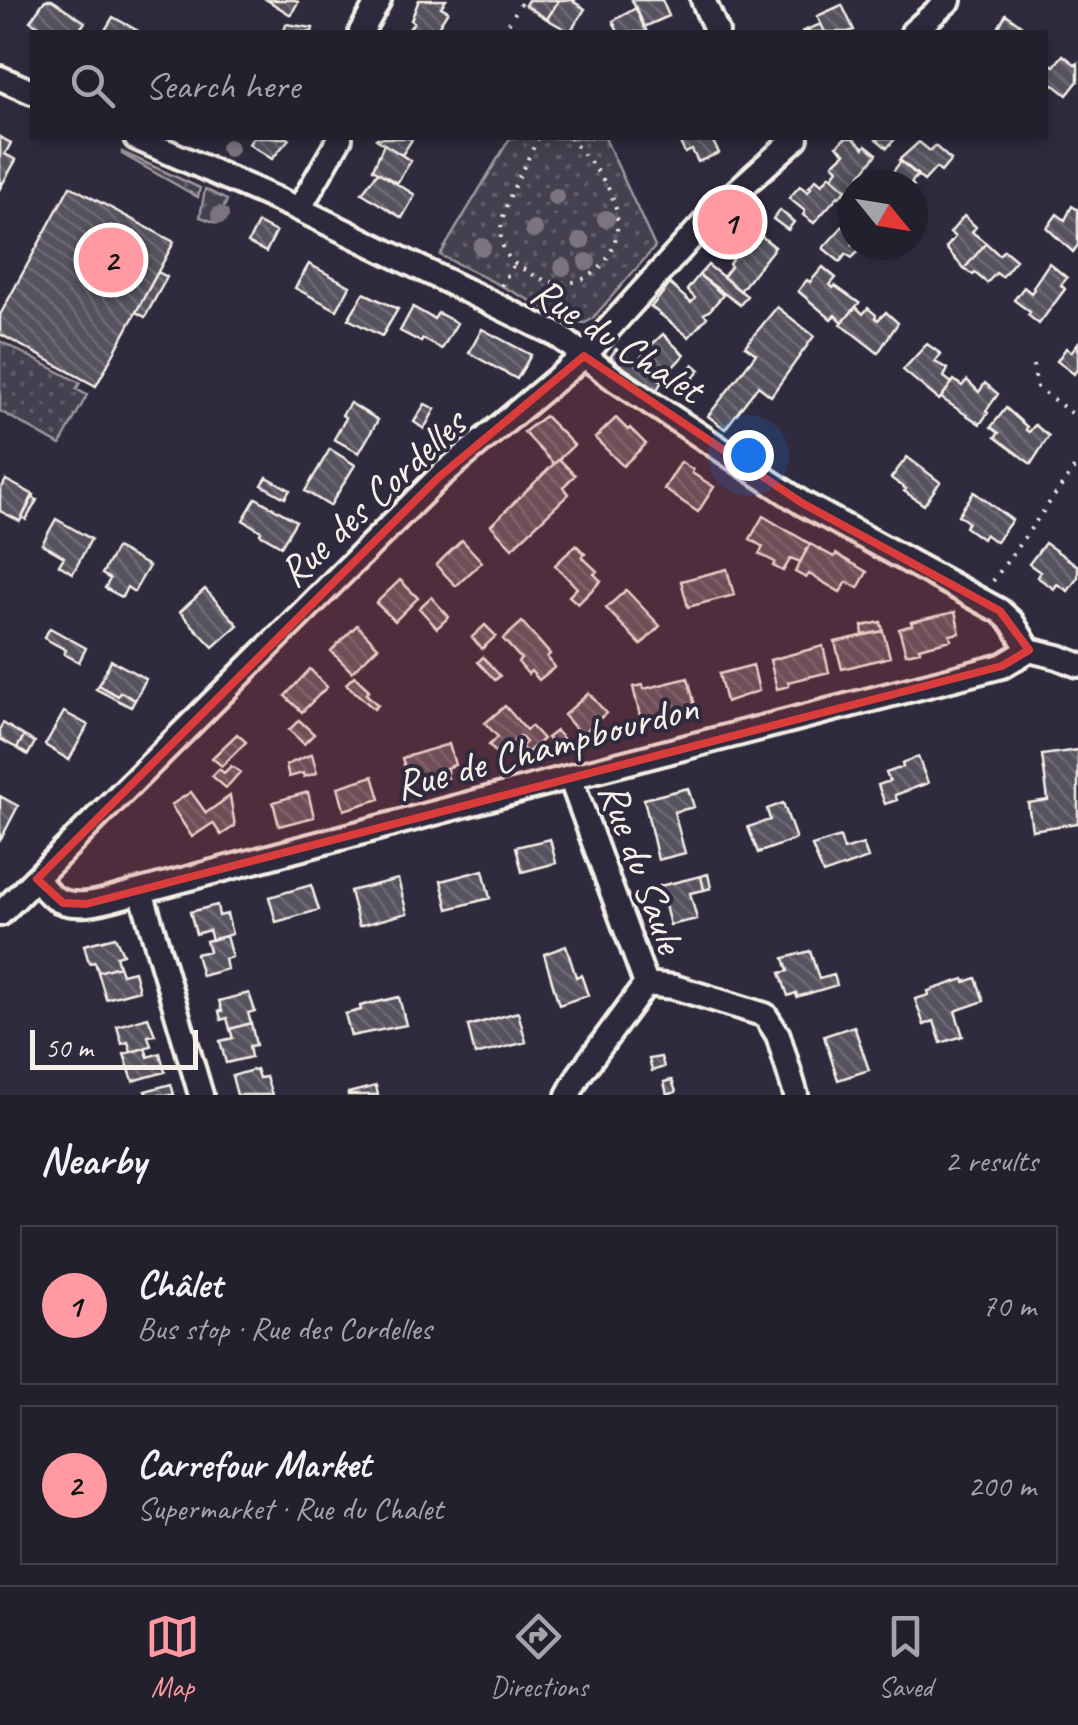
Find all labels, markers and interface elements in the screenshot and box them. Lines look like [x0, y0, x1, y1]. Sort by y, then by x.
search box [30, 30, 1048, 140]
icon: search [65, 58, 120, 113]
text: Search here [145, 62, 300, 109]
north arrow [838, 170, 928, 260]
pin: 1 [698, 184, 762, 260]
pin: 2 [78, 222, 144, 298]
street label: Rue du Chalet [521, 265, 717, 418]
street label: Rue des Cordelles [267, 395, 480, 598]
your location [723, 430, 774, 481]
street label: Rue de Champbourdon [389, 680, 705, 812]
street label: Rue du Saule [586, 775, 698, 962]
scale bar [30, 1025, 198, 1070]
text: 50 m [45, 1030, 93, 1065]
text: Nearby [40, 1134, 146, 1187]
text: 2 results [944, 1140, 1038, 1181]
text: Châlet [137, 1261, 222, 1308]
text: 1 [67, 1285, 82, 1326]
text: 70 m [982, 1285, 1036, 1326]
text: Bus stop · Rue des Cordelles [137, 1308, 431, 1349]
text: Carrefour Market [137, 1441, 371, 1488]
text: 2 [67, 1465, 82, 1506]
text: 200 m [967, 1465, 1036, 1506]
text: Supermarket · Rue du Chalet [137, 1488, 443, 1529]
tab: Map [145, 1609, 200, 1704]
tab: Directions [490, 1609, 588, 1704]
tab: Saved [878, 1609, 933, 1704]

